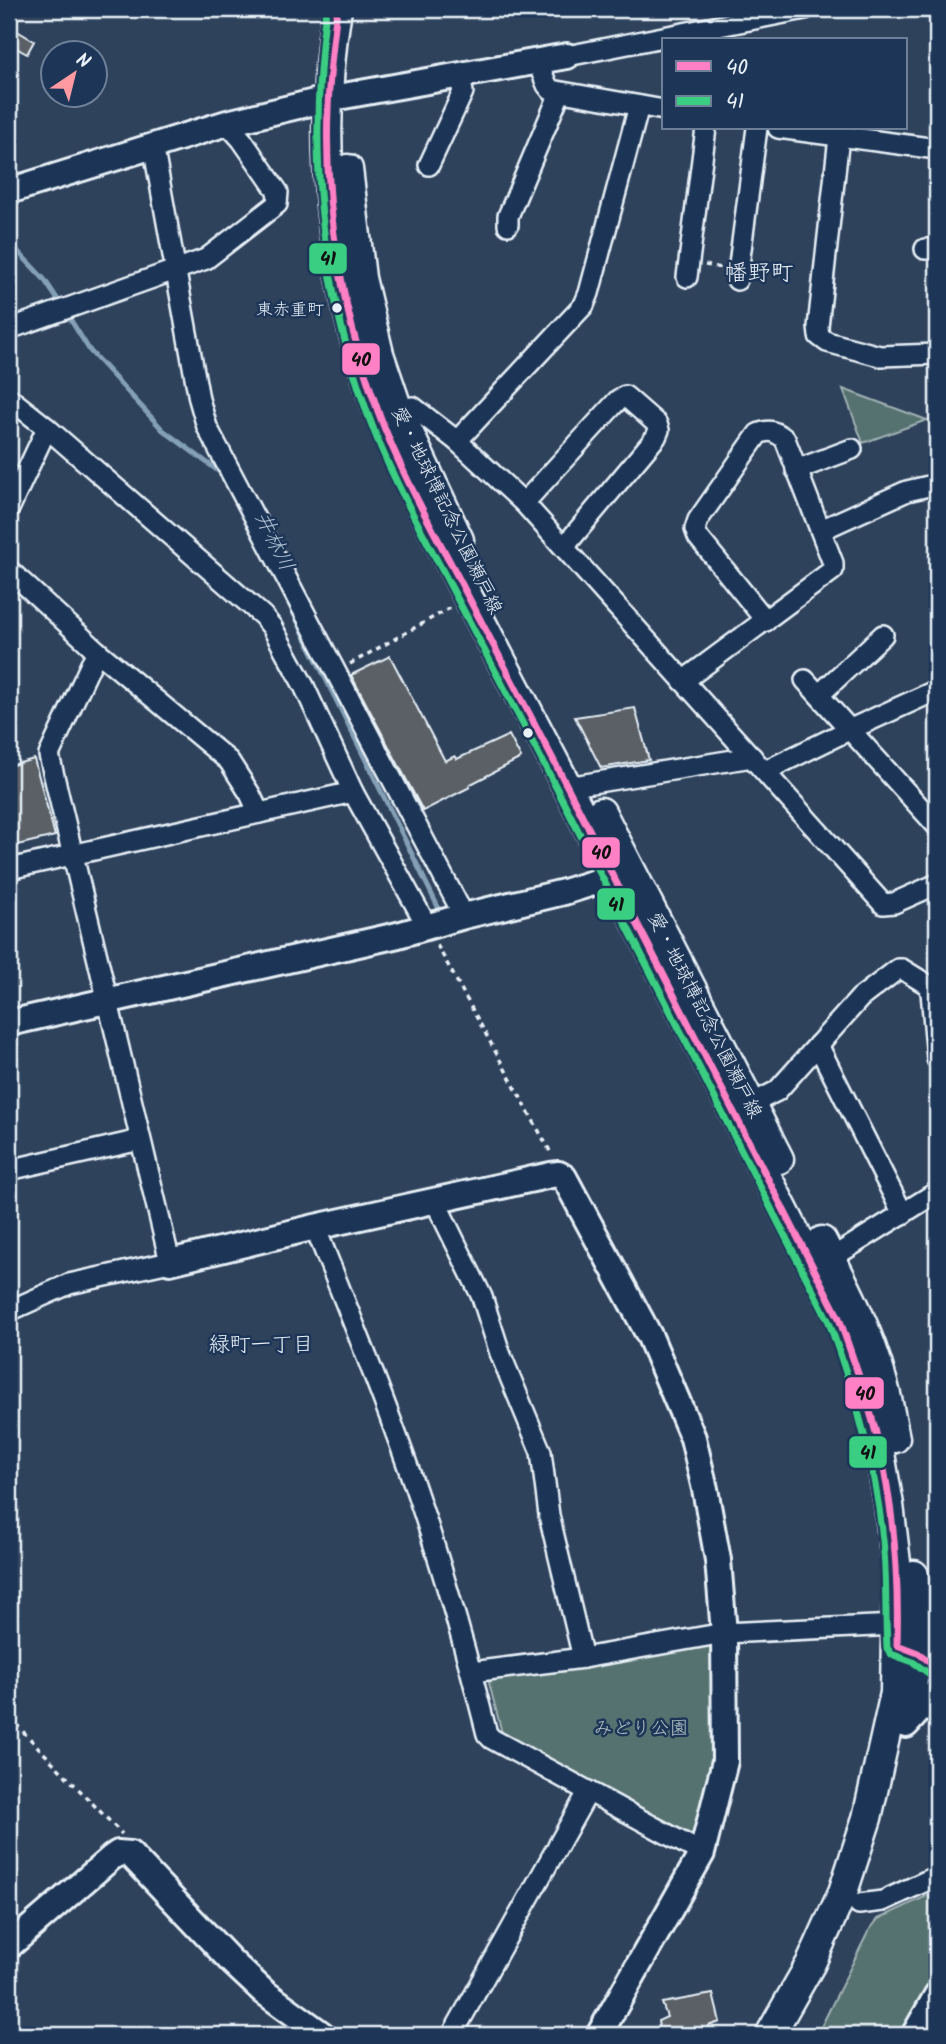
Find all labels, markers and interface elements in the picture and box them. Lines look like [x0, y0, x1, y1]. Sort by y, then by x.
north arrow [38, 38, 108, 108]
legend [662, 38, 908, 130]
text: N [69, 46, 96, 77]
text: 40 [726, 52, 748, 85]
text: 41 [726, 86, 744, 119]
line badge: 41 [308, 242, 348, 275]
text: 41 [320, 245, 336, 275]
district label: 幡野町 [725, 256, 794, 292]
place label: 東赤重町 [256, 297, 324, 324]
marker: 東赤重町 [330, 301, 344, 315]
line badge: 40 [341, 342, 381, 376]
text: 40 [351, 346, 371, 376]
street label: 愛・地球博記念公園瀬戸線 [383, 402, 510, 620]
water label: 井林川 [245, 506, 302, 577]
unlabelled marker [521, 726, 535, 740]
line badge: 40 [581, 836, 621, 869]
text: 40 [591, 839, 611, 869]
line badge: 41 [596, 887, 636, 921]
text: 41 [608, 891, 624, 921]
street label: 愛・地球博記念公園瀬戸線 [639, 908, 769, 1124]
district label: 緑町一丁目 [209, 1329, 314, 1362]
line badge: 40 [844, 1376, 885, 1410]
text: 40 [855, 1380, 875, 1410]
line badge: 41 [848, 1435, 888, 1469]
text: 41 [860, 1439, 876, 1469]
park label: みどり公園 [593, 1714, 689, 1744]

